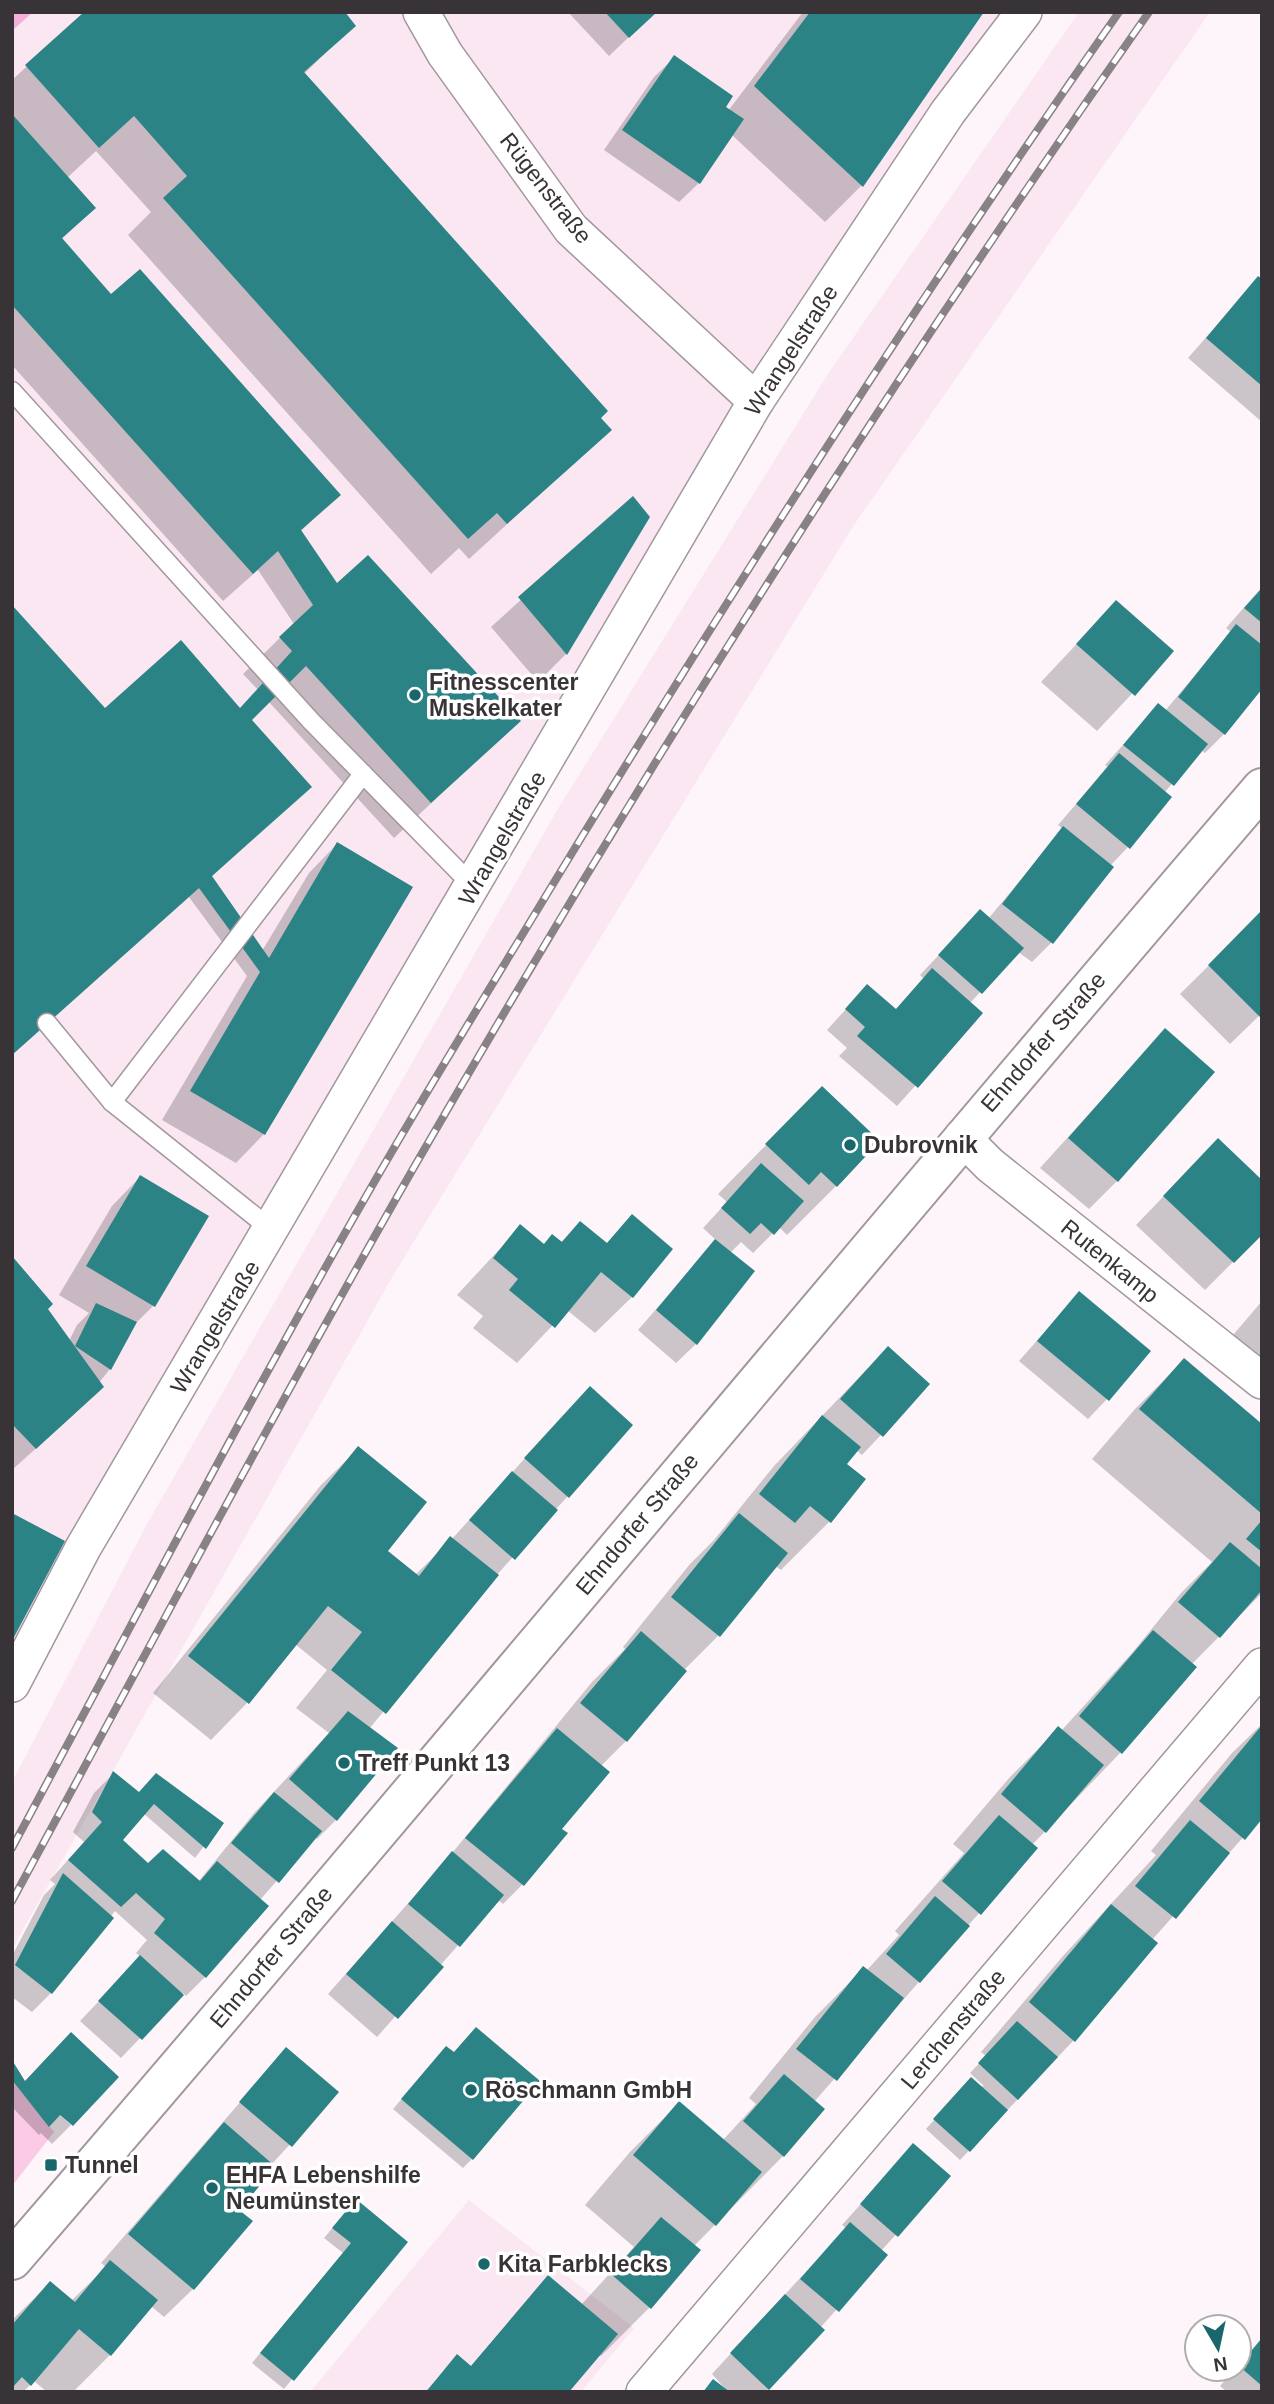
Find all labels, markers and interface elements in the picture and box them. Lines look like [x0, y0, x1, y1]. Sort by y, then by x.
street label: Rügenstraße [495, 128, 597, 248]
street label: Wrangelstraße [739, 280, 843, 420]
place label: Fitnesscenter Muskelkater [429, 669, 579, 721]
marker: Fitnesscenter Muskelkater [407, 687, 423, 703]
street label: Wrangelstraße [453, 766, 551, 910]
street label: Ehndorfer Straße [975, 967, 1111, 1117]
place label: Dubrovnik [864, 1132, 978, 1158]
marker: Dubrovnik [842, 1137, 858, 1153]
street label: Rutenkamp [1056, 1214, 1164, 1308]
street label: Wrangelstraße [165, 1256, 265, 1398]
street label: Ehndorfer Straße [570, 1448, 704, 1600]
place label: Treff Punkt 13 [358, 1750, 510, 1776]
marker: Treff Punkt 13 [336, 1755, 352, 1771]
street label: Ehndorfer Straße [204, 1881, 338, 2033]
street label: Lerchenstraße [895, 1964, 1011, 2094]
place label: Röschmann GmbH [485, 2077, 692, 2103]
marker: Röschmann GmbH [463, 2082, 479, 2098]
place label: Tunnel [65, 2152, 139, 2178]
marker: Tunnel [43, 2157, 59, 2173]
place label: EHFA Lebenshilfe Neumünster [226, 2162, 421, 2214]
marker: EHFA Lebenshilfe Neumünster [204, 2180, 220, 2196]
place label: Kita Farbklecks [498, 2251, 668, 2277]
marker: Kita Farbklecks [476, 2256, 492, 2272]
north arrow [1183, 2313, 1253, 2383]
text: N [1212, 2353, 1229, 2376]

